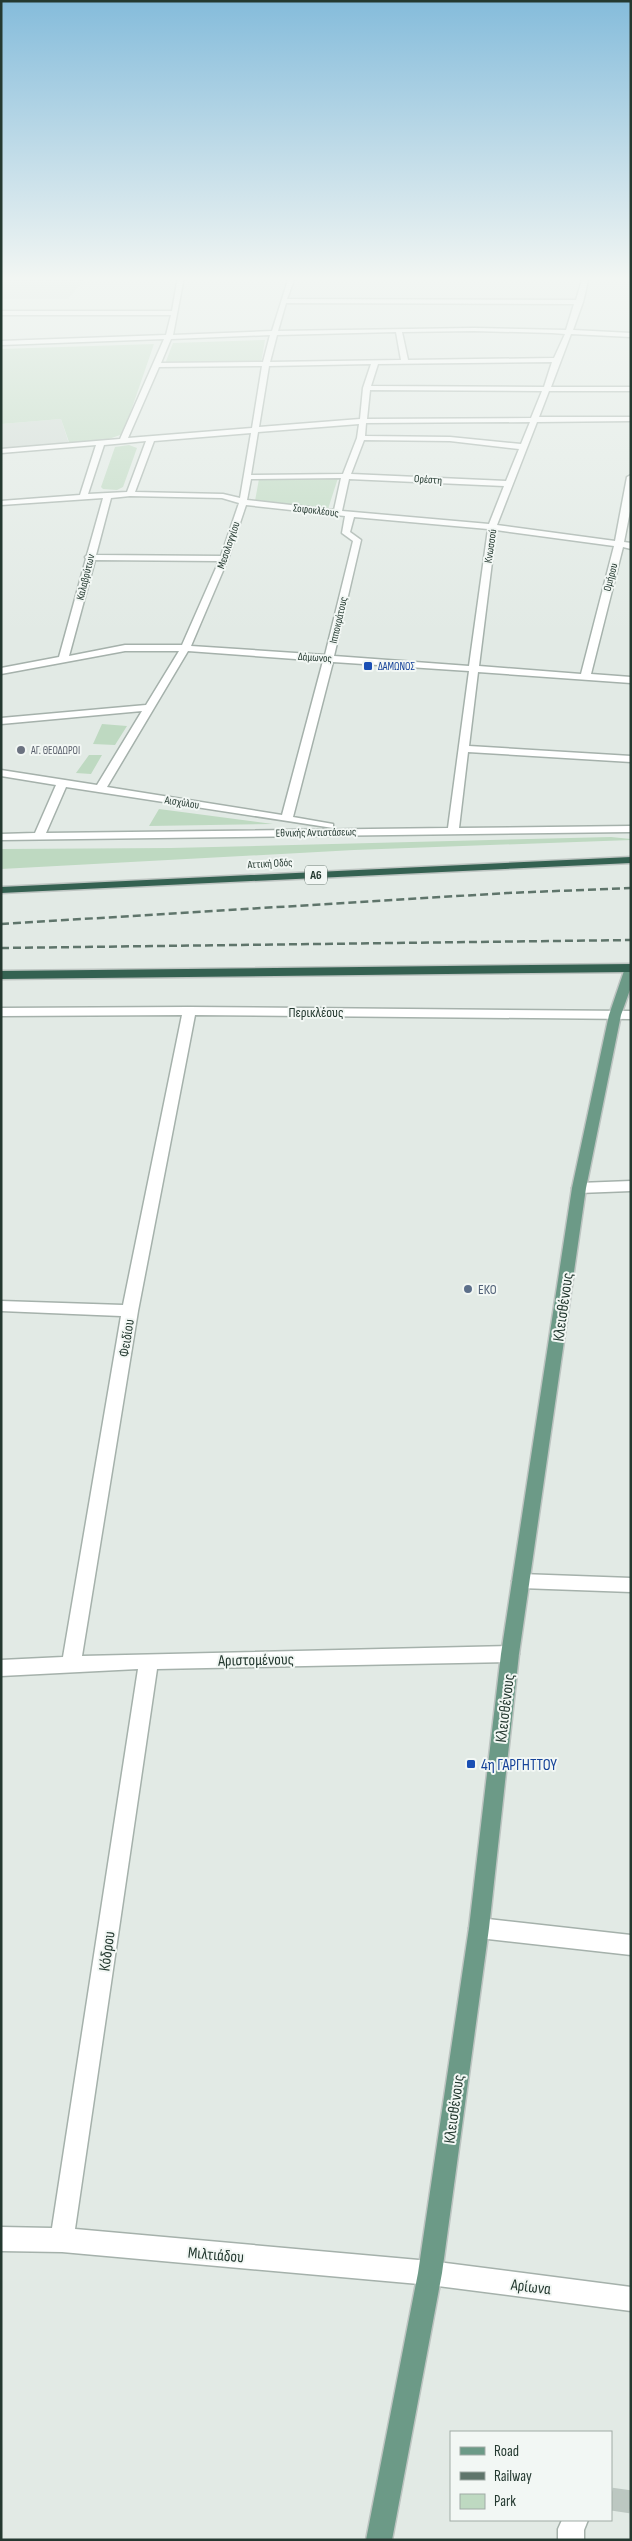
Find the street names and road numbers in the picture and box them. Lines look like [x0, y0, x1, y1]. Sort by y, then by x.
street label: Ορέστη [414, 472, 443, 487]
street label: Σοφοκλέους [292, 501, 340, 520]
street label: Μεσολογγίου [214, 519, 243, 571]
street label: Κνωσσού [482, 528, 499, 564]
street label: Καλαβρύτων [73, 552, 98, 602]
street label: Ομήρου [600, 561, 621, 593]
street label: Ιπποκράτους [327, 595, 350, 645]
street label: Δάμωνος [298, 650, 332, 665]
street label: Αισχύλου [163, 793, 201, 812]
street label: Εθνικής Αντιστάσεως [276, 825, 356, 840]
street label: Αττική Οδός [246, 856, 293, 871]
road number: Α6 [305, 866, 327, 884]
street label: Περικλέους [288, 1004, 344, 1021]
street label: Κλεισθένους [549, 1272, 578, 1343]
street label: Φειδίου [115, 1318, 138, 1358]
street label: Αριστομένους [217, 1650, 294, 1671]
street label: Κλεισθένους [492, 1673, 519, 1744]
street label: Κόδρου [95, 1930, 120, 1972]
street label: Κλεισθένους [440, 2074, 469, 2145]
street label: Μιλτιάδου [187, 2244, 245, 2267]
street label: Αρίωνα [509, 2276, 552, 2299]

